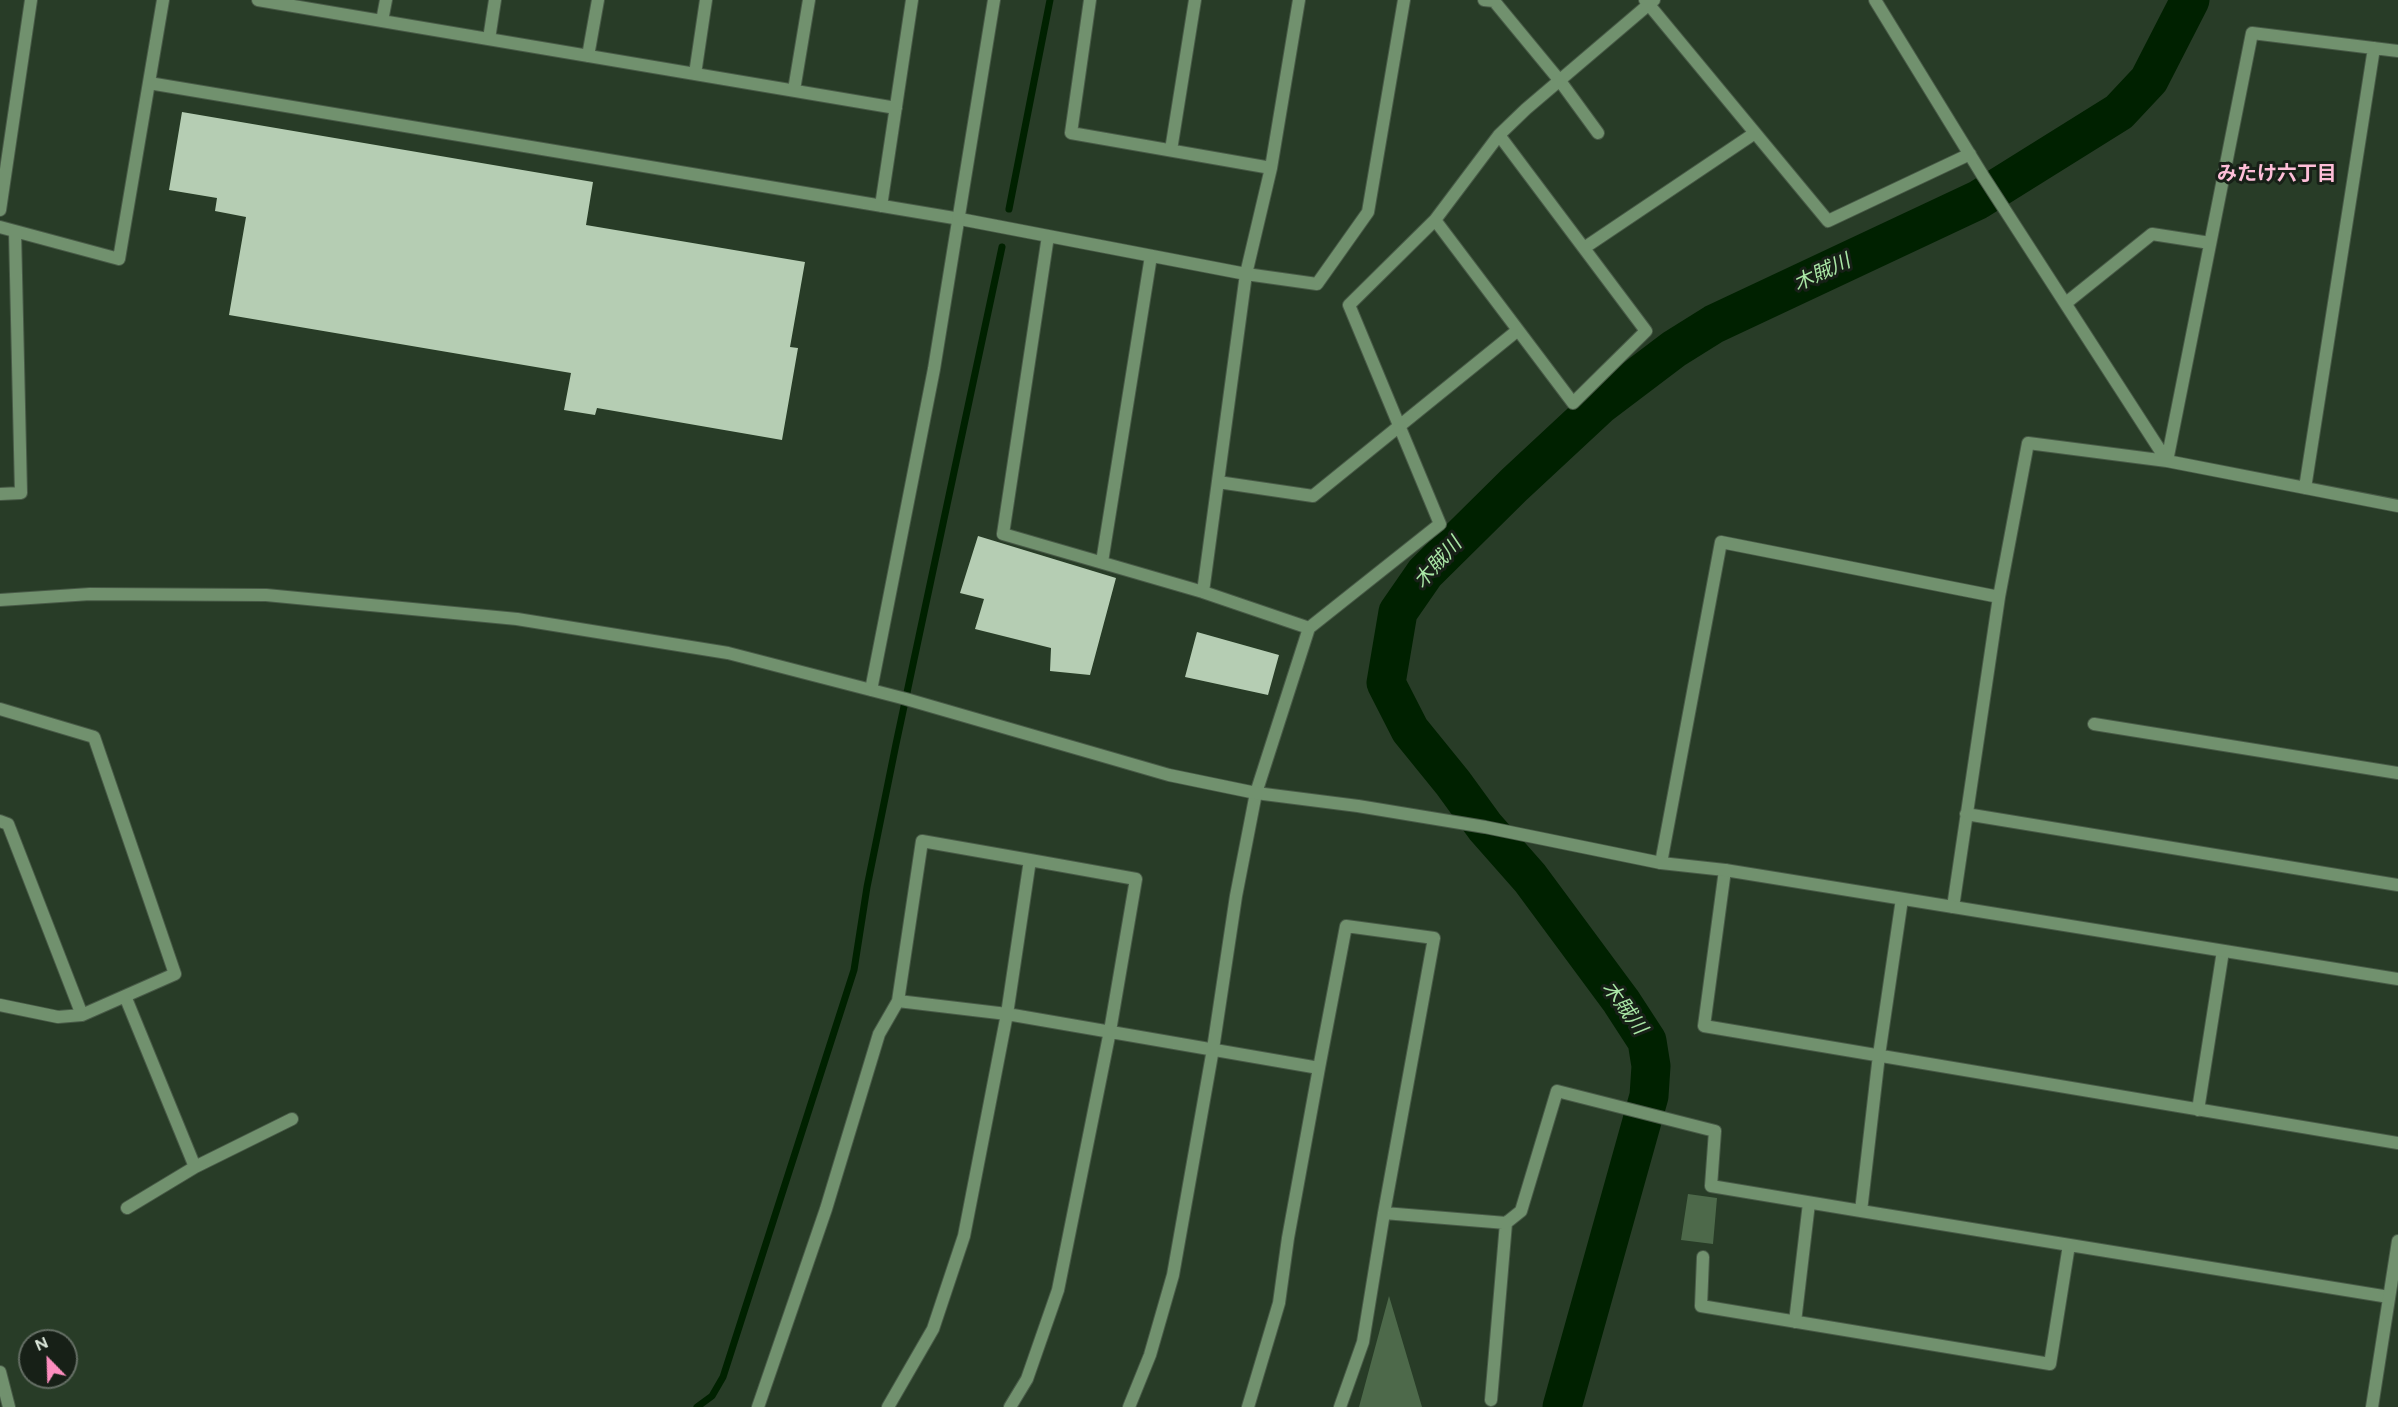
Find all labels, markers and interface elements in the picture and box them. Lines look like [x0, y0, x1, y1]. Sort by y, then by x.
district label: みたけ六丁目 [2217, 162, 2337, 186]
water label: 木賊川 [1790, 249, 1854, 297]
water label: 木賊川 [1409, 533, 1467, 593]
water label: 木賊川 [1597, 977, 1651, 1039]
north arrow [18, 1329, 78, 1389]
text: N [32, 1333, 51, 1355]

